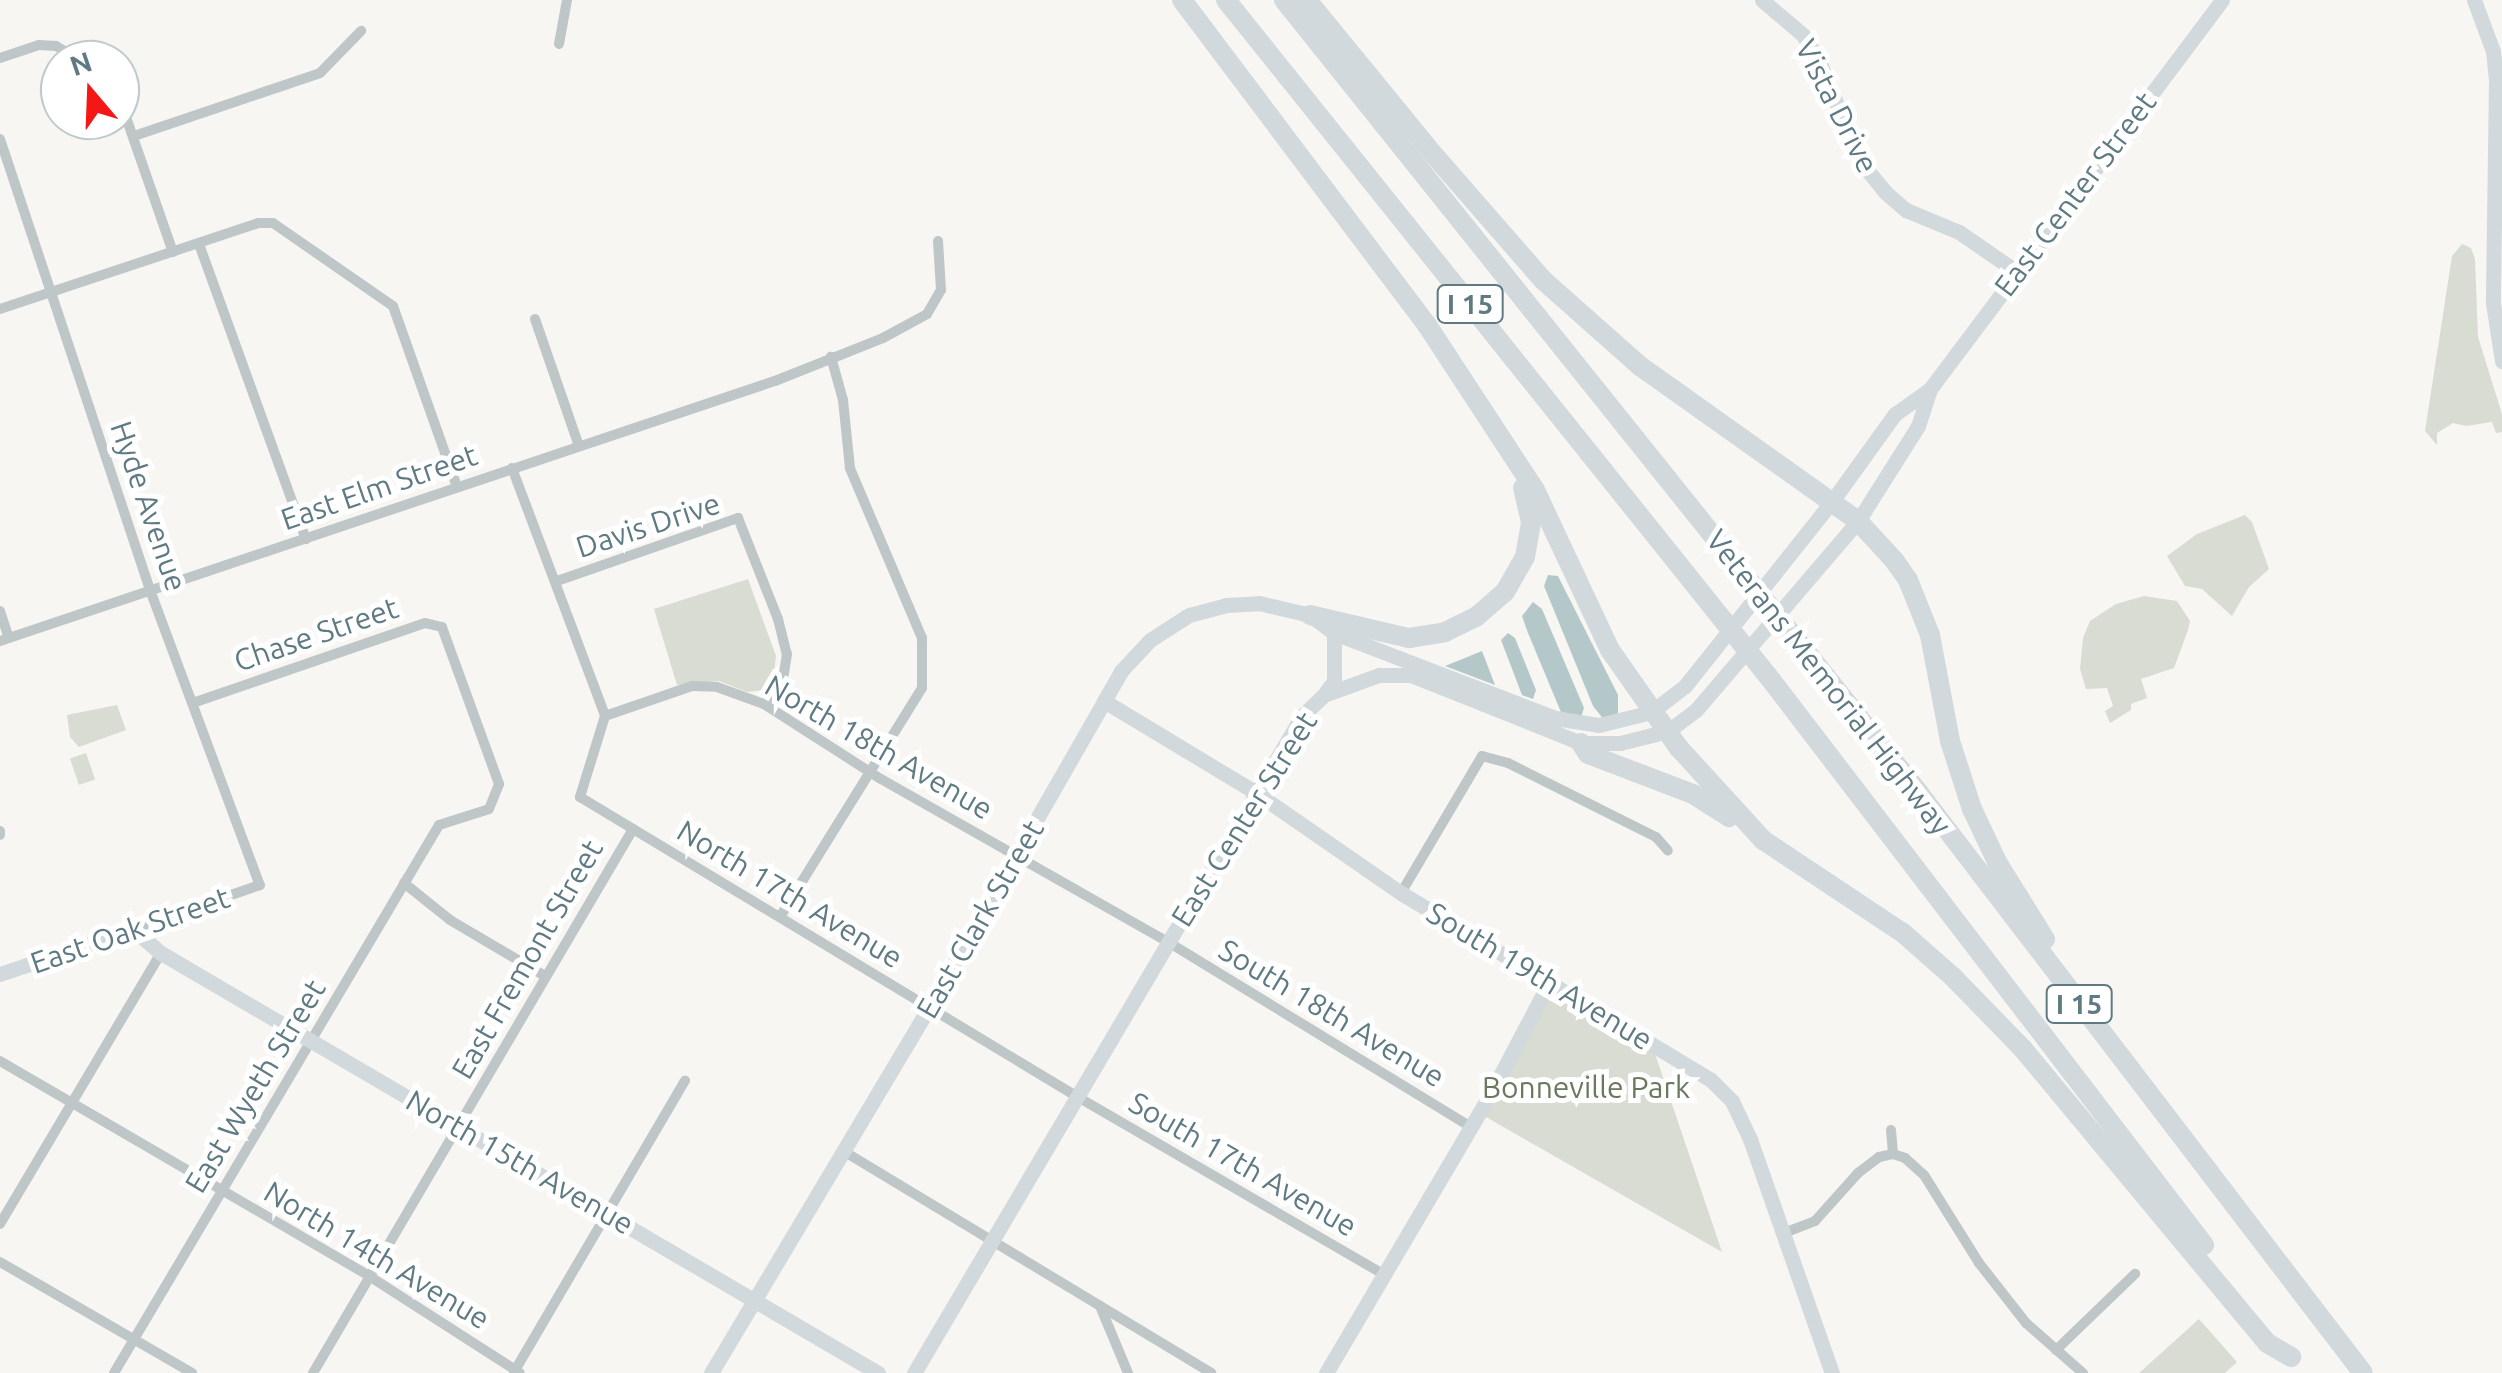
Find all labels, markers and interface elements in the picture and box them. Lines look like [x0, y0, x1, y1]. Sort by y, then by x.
street label: Vista Drive [1788, 33, 1886, 179]
north arrow [40, 40, 140, 140]
text: N [66, 45, 96, 81]
street label: East Center Street [1987, 85, 2163, 303]
road number: I 15 [1435, 281, 1505, 327]
street label: Hyde Avenue [103, 416, 195, 596]
street label: East Elm Street [276, 437, 482, 537]
street label: Davis Drive [571, 485, 725, 565]
street label: Veterans Memorial Highway [1699, 522, 1959, 842]
street label: Chase Street [229, 589, 403, 679]
street label: North 18th Avenue [759, 667, 999, 827]
street label: East Center Street [1163, 705, 1325, 933]
street label: North 17th Avenue [671, 812, 909, 976]
street label: East Clark Street [909, 814, 1051, 1024]
street label: East Fremont Street [444, 833, 610, 1085]
street label: East Oak Street [26, 879, 234, 981]
street label: South 19th Avenue [1421, 894, 1659, 1058]
street label: South 18th Avenue [1213, 931, 1451, 1095]
street label: East Wyeth Street [177, 973, 333, 1199]
road number: I 15 [2044, 981, 2114, 1027]
park label: Bonneville Park [1482, 1069, 1690, 1105]
street label: North 15th Avenue [400, 1082, 640, 1242]
street label: South 17th Avenue [1123, 1084, 1363, 1244]
street label: North 14th Avenue [258, 1173, 496, 1337]

